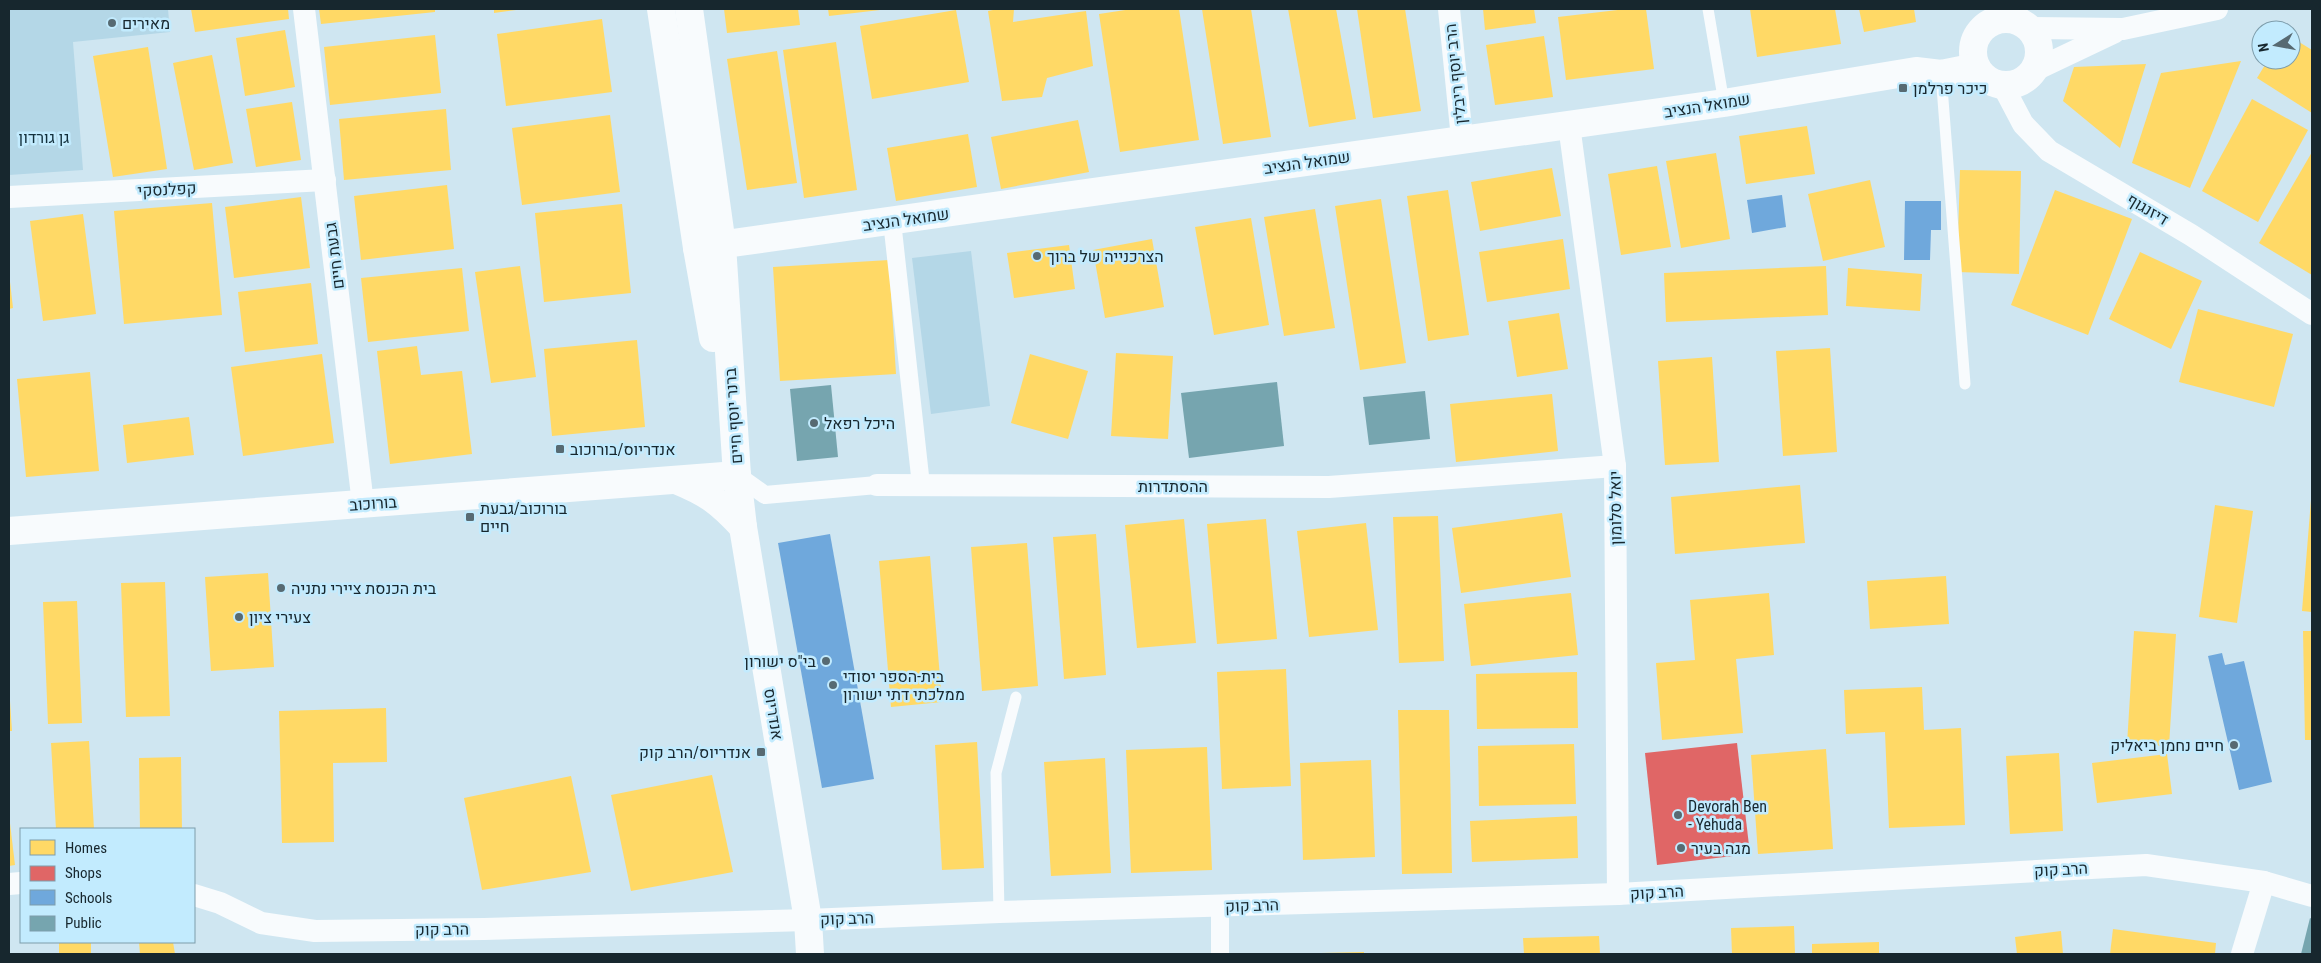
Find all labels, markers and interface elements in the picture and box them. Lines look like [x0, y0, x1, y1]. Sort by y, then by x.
place label: מאירים [122, 14, 170, 33]
marker: מאירים [106, 17, 118, 29]
north arrow [2251, 20, 2301, 70]
street label: הרב יוסף ריבלין [1441, 23, 1470, 125]
text: N [2255, 42, 2272, 53]
place label: כיכר פרלמן [1913, 79, 1987, 98]
marker: כיכר פרלמן [1897, 82, 1909, 94]
street label: שמואל הנציב [1663, 89, 1751, 122]
park label: גן גורדון [19, 128, 69, 147]
street label: שמואל הנציב [1263, 147, 1351, 178]
street label: קפלנסקי [137, 178, 197, 201]
street label: דיזנגוף [2124, 190, 2172, 229]
street label: שמואל הנציב [862, 204, 950, 235]
street label: גבעת חיים [321, 221, 348, 290]
place label: הצרכנייה של ברוך [1047, 247, 1164, 266]
marker: הצרכנייה של ברוך [1031, 250, 1043, 262]
street label: ברנר יוסף חיים [721, 367, 746, 465]
place label: היכל רפאל [824, 414, 895, 433]
marker: היכל רפאל [808, 417, 820, 429]
place label: אנדריוס/בורוכוב [570, 440, 675, 459]
marker: אנדריוס/בורוכוב [554, 443, 566, 455]
street label: יואל סלומון [1605, 471, 1626, 545]
street label: ההסתדרות [1138, 477, 1208, 496]
street label: בורוכוב [349, 492, 398, 515]
place label: בורוכוב/גבעת חיים [480, 499, 568, 536]
marker: בורוכוב/גבעת חיים [464, 511, 476, 523]
place label: בית הכנסת ציירי נתניה [291, 579, 437, 598]
marker: בית הכנסת ציירי נתניה [275, 582, 287, 594]
place label: צעירי ציון [249, 608, 311, 627]
marker: צעירי ציון [233, 611, 245, 623]
place label: בי"ס ישורון [744, 652, 817, 671]
marker: בי"ס ישורון [820, 655, 832, 667]
place label: בית-הספר יסודי ממלכתי דתי ישורון [843, 667, 965, 704]
marker: בית-הספר יסודי ממלכתי דתי ישורון [827, 679, 839, 691]
street label: אנדריוס [760, 687, 787, 741]
place label: חיים נחמן ביאליק [2110, 736, 2224, 755]
marker: חיים נחמן ביאליק [2228, 739, 2240, 751]
place label: אנדריוס/הרב קוק [639, 743, 751, 762]
marker: אנדריוס/הרב קוק [755, 746, 767, 758]
place label: Devorah Ben - Yehuda [1688, 797, 1767, 834]
marker: Devorah Ben - Yehuda [1672, 809, 1684, 821]
legend [20, 828, 195, 943]
text: Homes [65, 839, 107, 857]
place label: מגה בעיר [1691, 839, 1751, 858]
marker: מגה בעיר [1675, 842, 1687, 854]
street label: הרב קוק [2034, 859, 2088, 880]
text: Shops [65, 864, 102, 882]
street label: הרב קוק [1630, 882, 1684, 903]
text: Schools [65, 889, 112, 907]
street label: הרב קוק [1225, 895, 1279, 916]
street label: הרב קוק [820, 908, 874, 929]
text: Public [65, 914, 102, 932]
street label: הרב קוק [415, 920, 469, 939]

